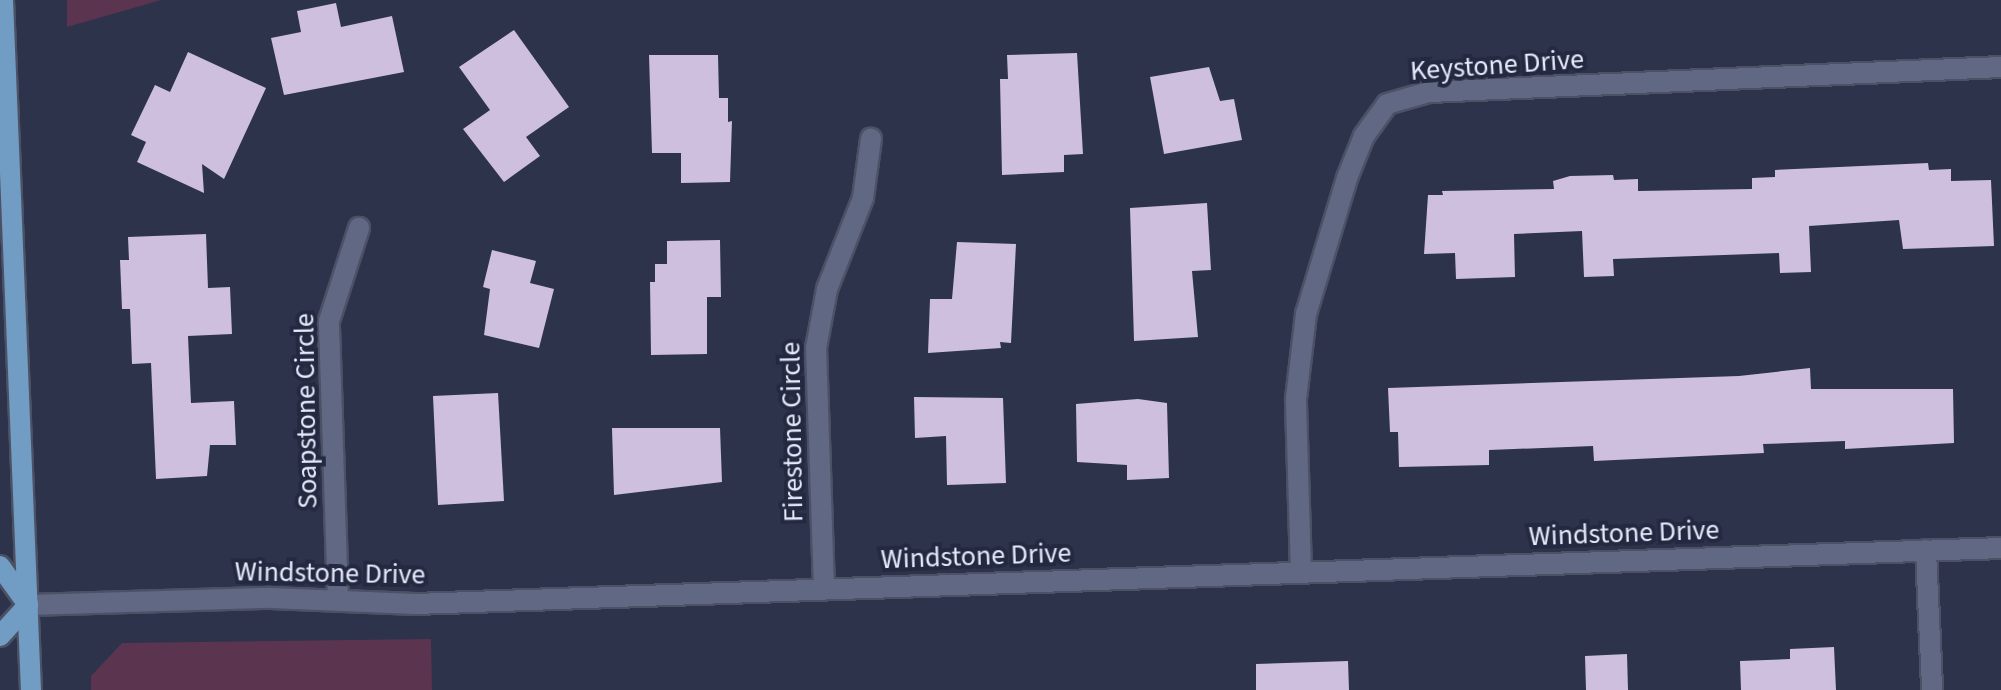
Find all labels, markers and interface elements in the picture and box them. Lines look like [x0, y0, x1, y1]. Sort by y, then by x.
street label: Keystone Drive [1409, 42, 1585, 88]
street label: Soapstone Circle [287, 313, 325, 509]
street label: Firestone Circle [774, 342, 810, 522]
street label: Windstone Drive [1528, 513, 1720, 553]
street label: Windstone Drive [880, 536, 1072, 576]
street label: Windstone Drive [234, 555, 426, 591]

